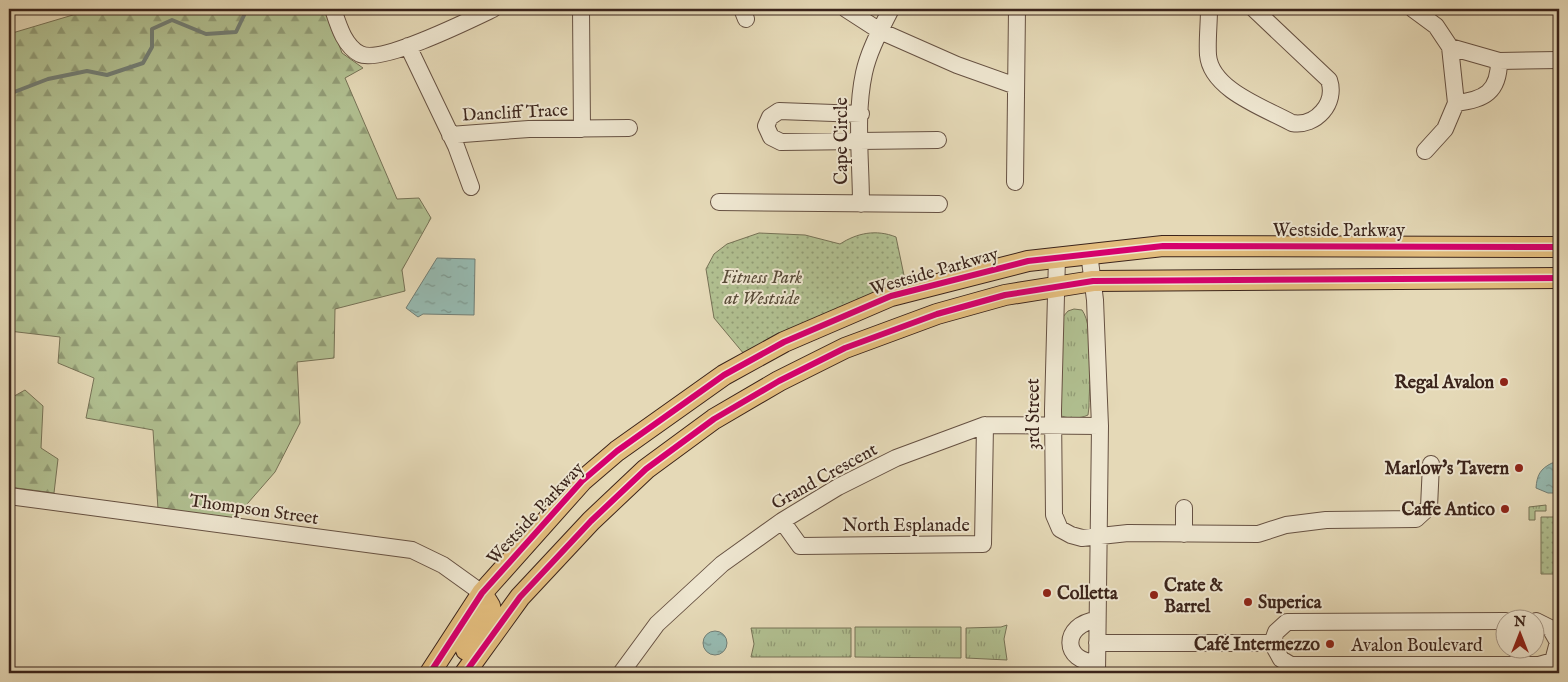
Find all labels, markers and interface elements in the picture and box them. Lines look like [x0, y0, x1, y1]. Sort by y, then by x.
street label: Cape Circle [831, 97, 854, 185]
street label: Dancliff Trace [462, 99, 569, 128]
street label: Westside Parkway [1273, 220, 1405, 243]
street label: Westside Parkway [868, 243, 1001, 302]
park label: Fitness Park at Westside [722, 267, 802, 311]
place label: Regal Avalon [1394, 372, 1494, 395]
marker: Regal Avalon [1498, 376, 1510, 388]
street label: 3rd Street [1023, 378, 1046, 450]
street label: Grand Crescent [768, 439, 882, 516]
street label: Westside Parkway [483, 458, 590, 570]
place label: Marlow's Tavern [1385, 458, 1509, 481]
marker: Marlow's Tavern [1513, 462, 1525, 474]
street label: Thompson Street [188, 490, 320, 531]
place label: Caffe Antico [1401, 499, 1495, 522]
marker: Caffe Antico [1499, 503, 1511, 515]
street label: North Esplanade [842, 515, 970, 538]
place label: Crate & Barrel [1164, 575, 1224, 619]
place label: Colletta [1057, 583, 1119, 606]
marker: Colletta [1041, 587, 1053, 599]
marker: Crate & Barrel [1148, 589, 1160, 601]
place label: Superica [1258, 592, 1323, 615]
marker: Superica [1242, 596, 1254, 608]
north arrow [1496, 610, 1546, 660]
text: N [1513, 613, 1526, 631]
place label: Café Intermezzo [1194, 634, 1320, 657]
street label: Avalon Boulevard [1350, 635, 1483, 658]
marker: Café Intermezzo [1324, 638, 1336, 650]

